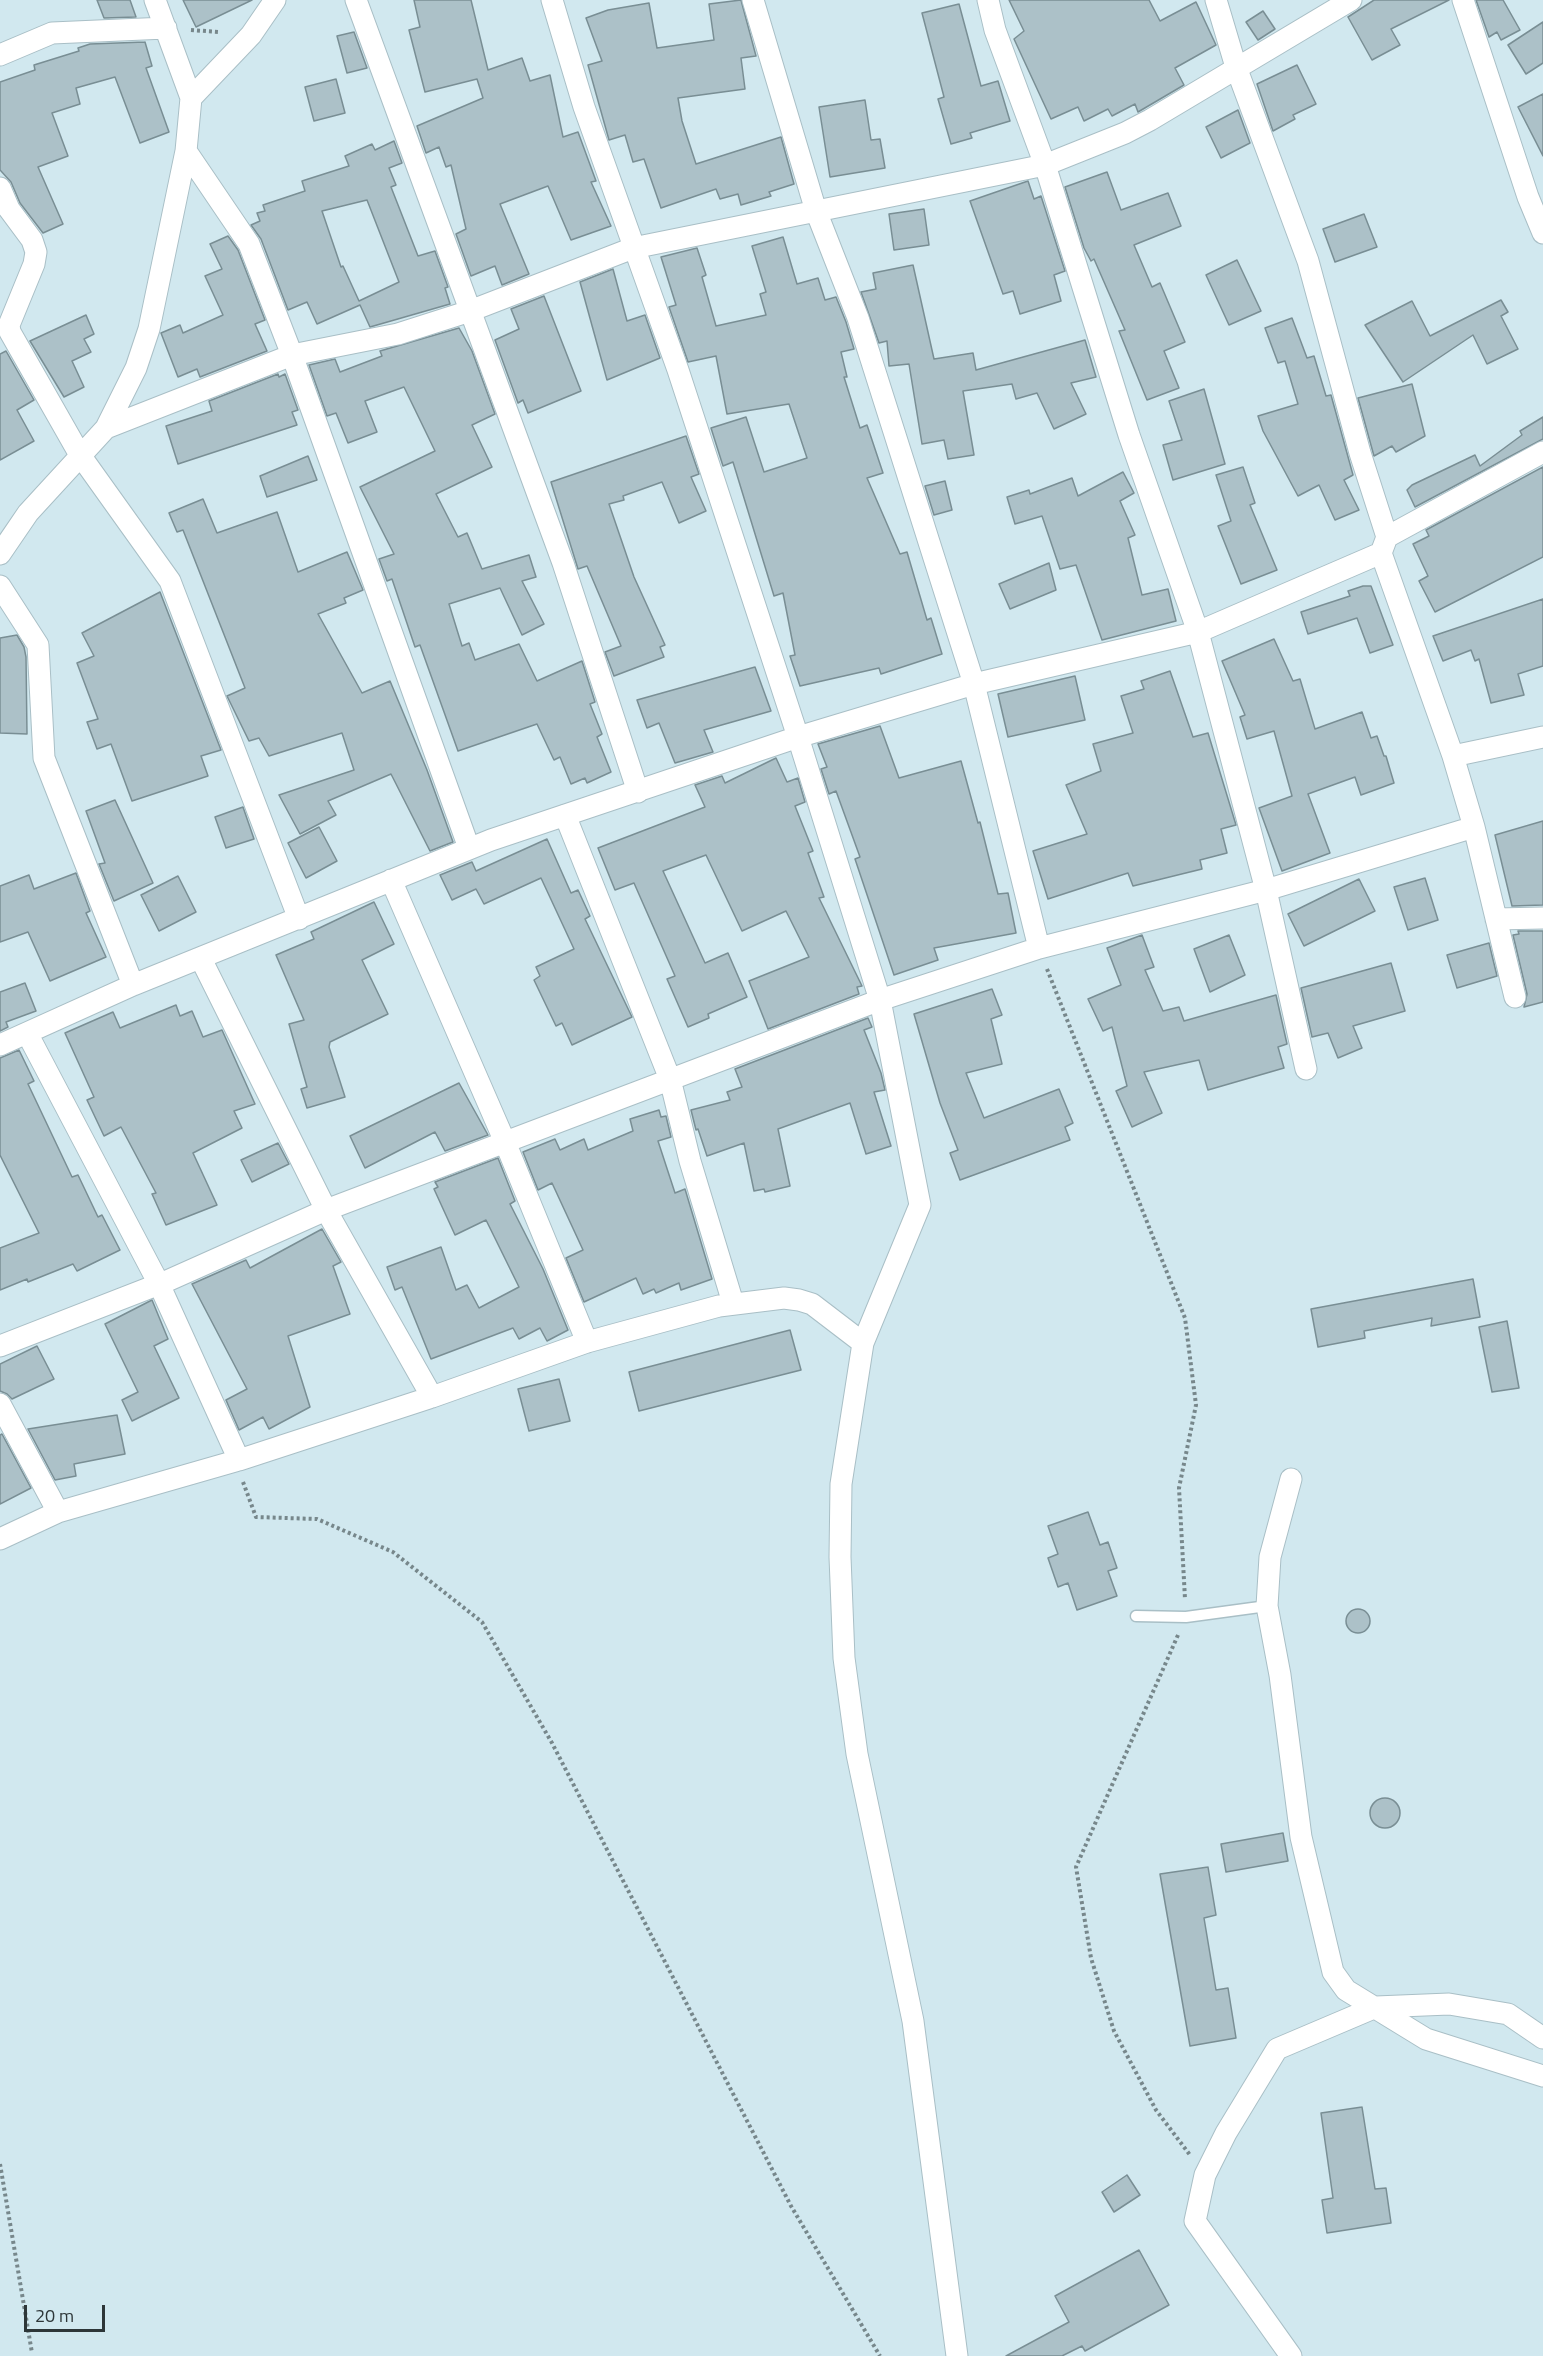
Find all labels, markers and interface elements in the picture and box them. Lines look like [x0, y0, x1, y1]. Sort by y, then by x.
scale bar [27, 2293, 108, 2331]
text: 20 m [35, 2302, 74, 2329]

